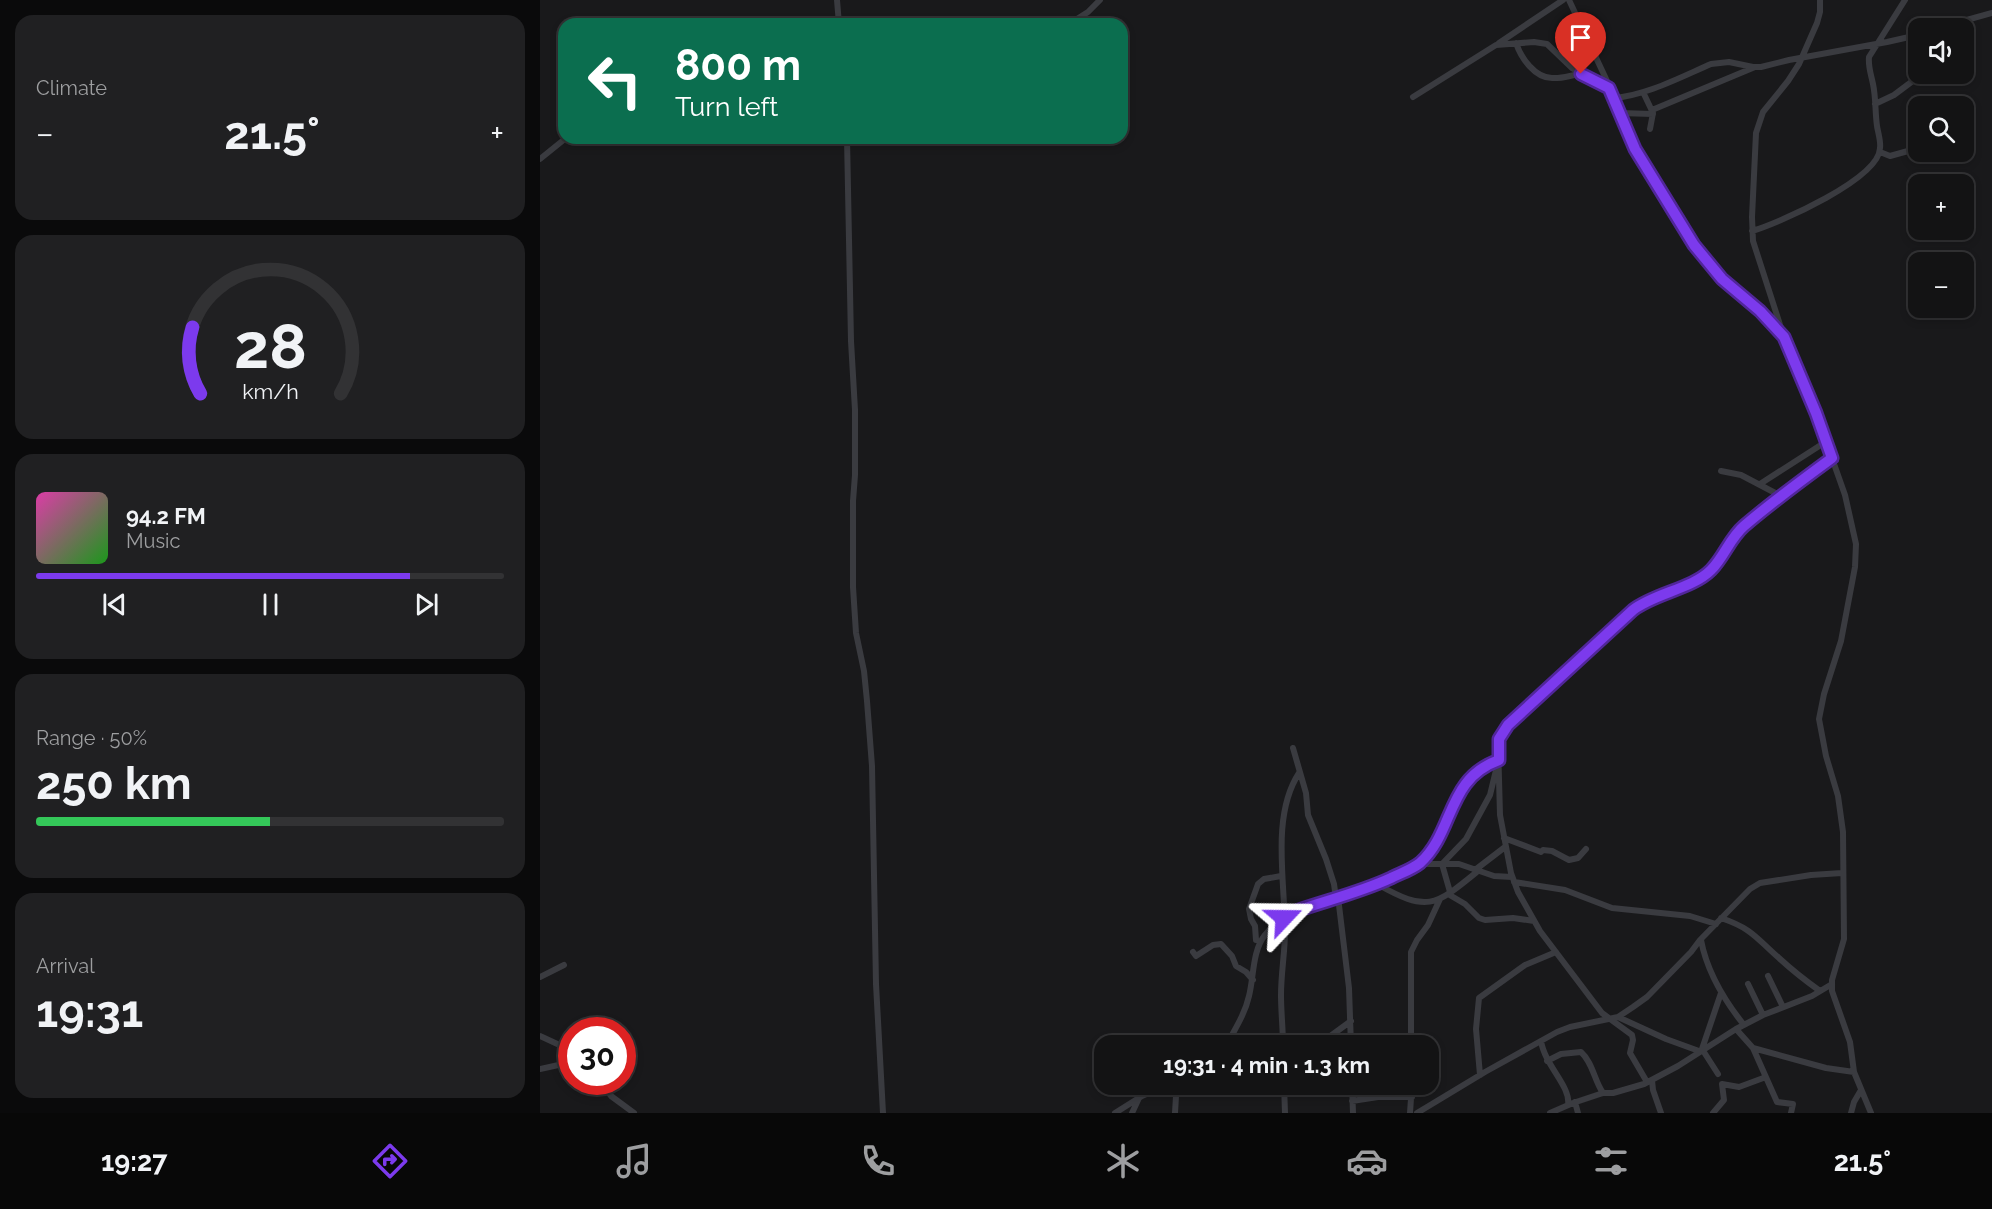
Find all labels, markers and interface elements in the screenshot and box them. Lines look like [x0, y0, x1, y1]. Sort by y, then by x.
pin [1555, 12, 1606, 74]
map controls [1908, 18, 1974, 318]
button: sound [1908, 18, 1974, 84]
icon: arrive [1564, 21, 1597, 54]
text: 800 m [675, 41, 801, 90]
icon: left [576, 42, 654, 120]
text: Climate [36, 76, 107, 100]
text: Turn left [675, 91, 778, 122]
button: search [1908, 96, 1974, 162]
text: 21.5° [224, 107, 320, 160]
text: − [36, 114, 54, 153]
text: + [490, 114, 504, 153]
button: + [1908, 174, 1974, 240]
button: − [1908, 252, 1974, 318]
text: 28 [234, 309, 306, 383]
text: km/h [242, 379, 298, 404]
text: 94.2 FM [126, 503, 206, 529]
text: Music [126, 529, 180, 553]
icon: previous [98, 588, 131, 621]
icon: pause [254, 588, 287, 621]
icon: next [410, 588, 443, 621]
text: Range · 50% [36, 726, 147, 750]
text: 250 km [36, 757, 192, 810]
position arrow [1252, 886, 1316, 950]
text: Arrival [36, 954, 95, 978]
text: 19:31 [36, 985, 143, 1038]
speed limit sign: 30 [558, 1017, 636, 1095]
text: 19:31 · 4 min · 1.3 km [1163, 1052, 1370, 1078]
icon: directions [369, 1140, 411, 1182]
icon: music [613, 1140, 655, 1182]
icon: phone [857, 1140, 899, 1182]
icon: climate [1102, 1140, 1144, 1182]
icon: car [1346, 1140, 1388, 1182]
icon: filters [1590, 1140, 1632, 1182]
text: 19:27 [101, 1146, 167, 1177]
text: 21.5° [1834, 1146, 1891, 1177]

